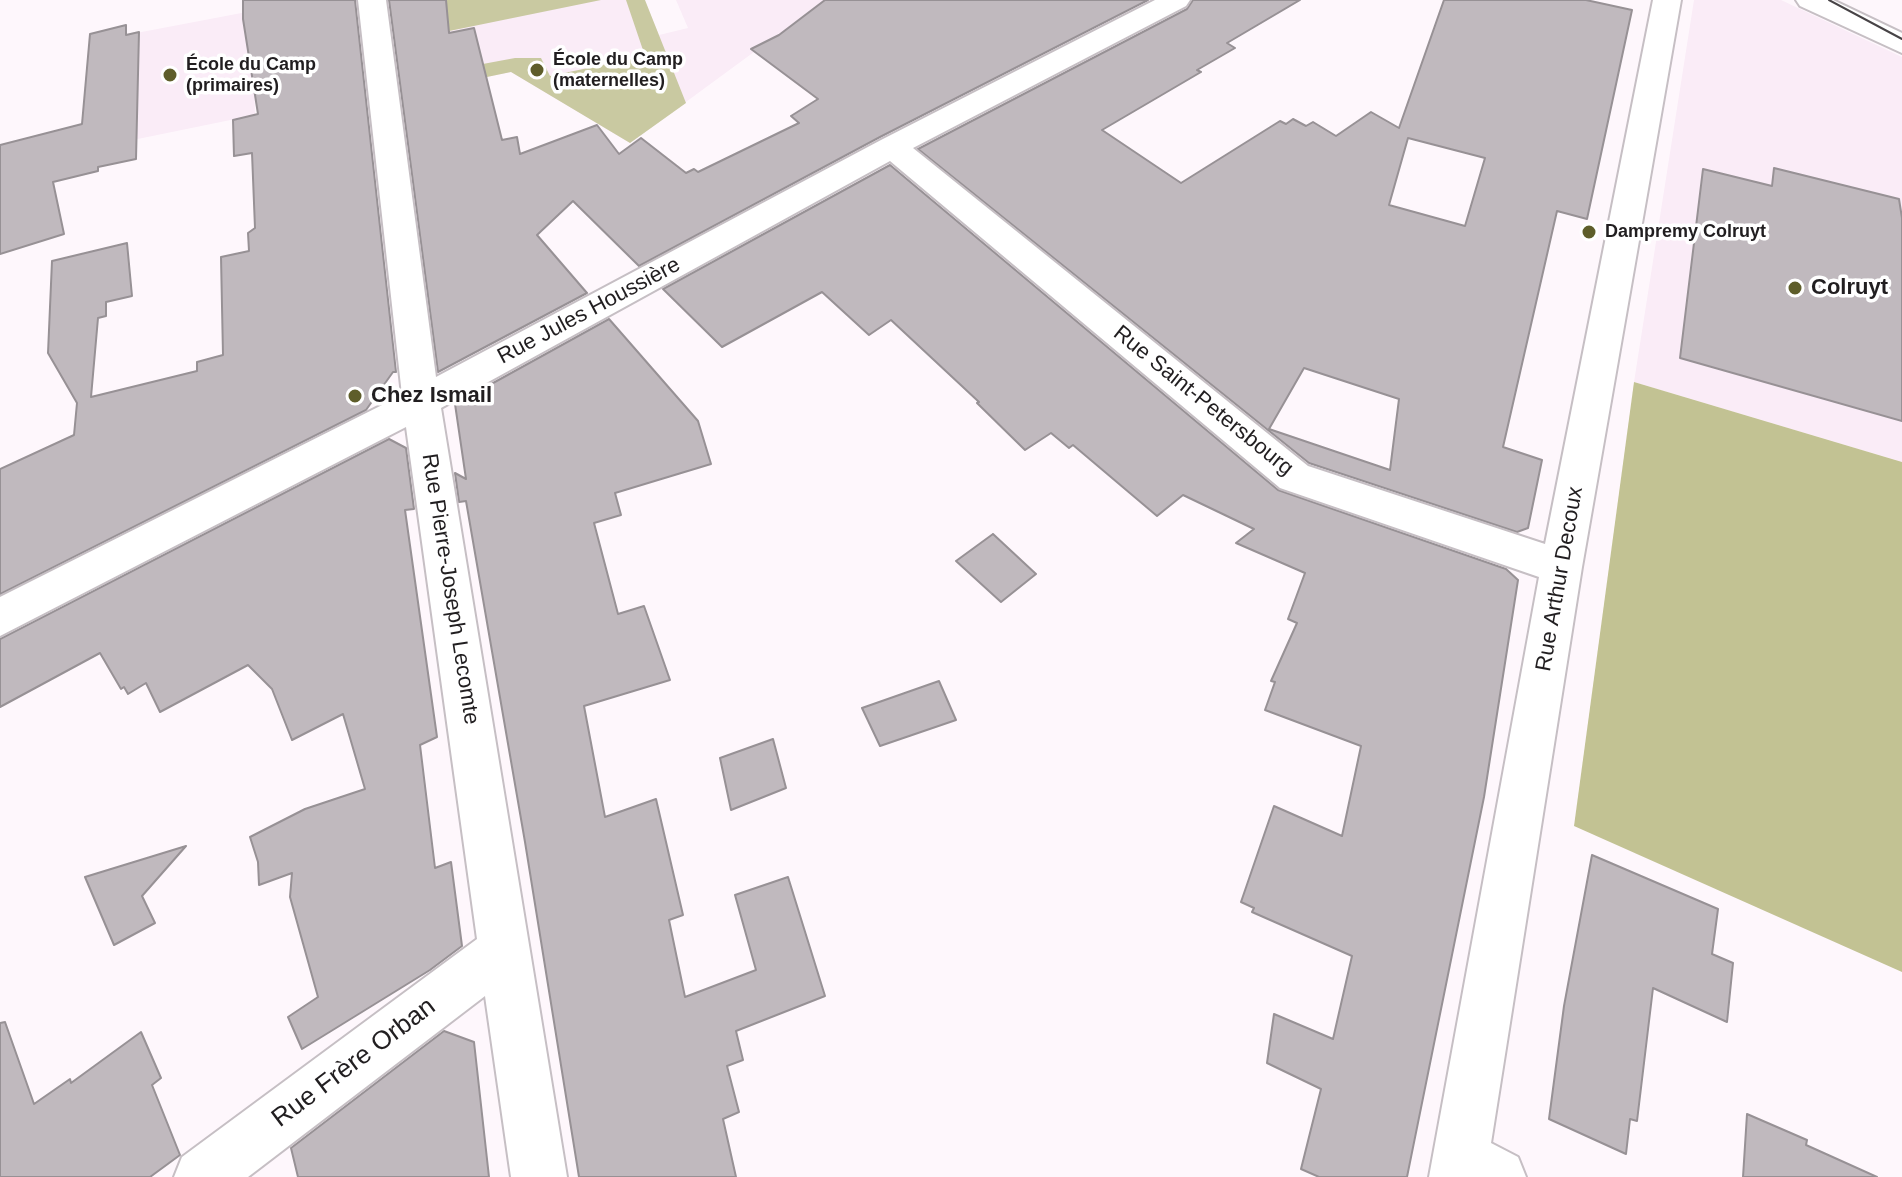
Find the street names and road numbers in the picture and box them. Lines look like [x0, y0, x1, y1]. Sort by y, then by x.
street label: Rue Jules Houssière [493, 252, 685, 370]
street label: Rue Saint-Petersbourg [1108, 320, 1298, 482]
street label: Rue Pierre-Joseph Lecomte [416, 452, 484, 726]
street label: Rue Arthur Decoux [1531, 485, 1589, 673]
street label: Rue Frère Orban [266, 991, 442, 1135]

